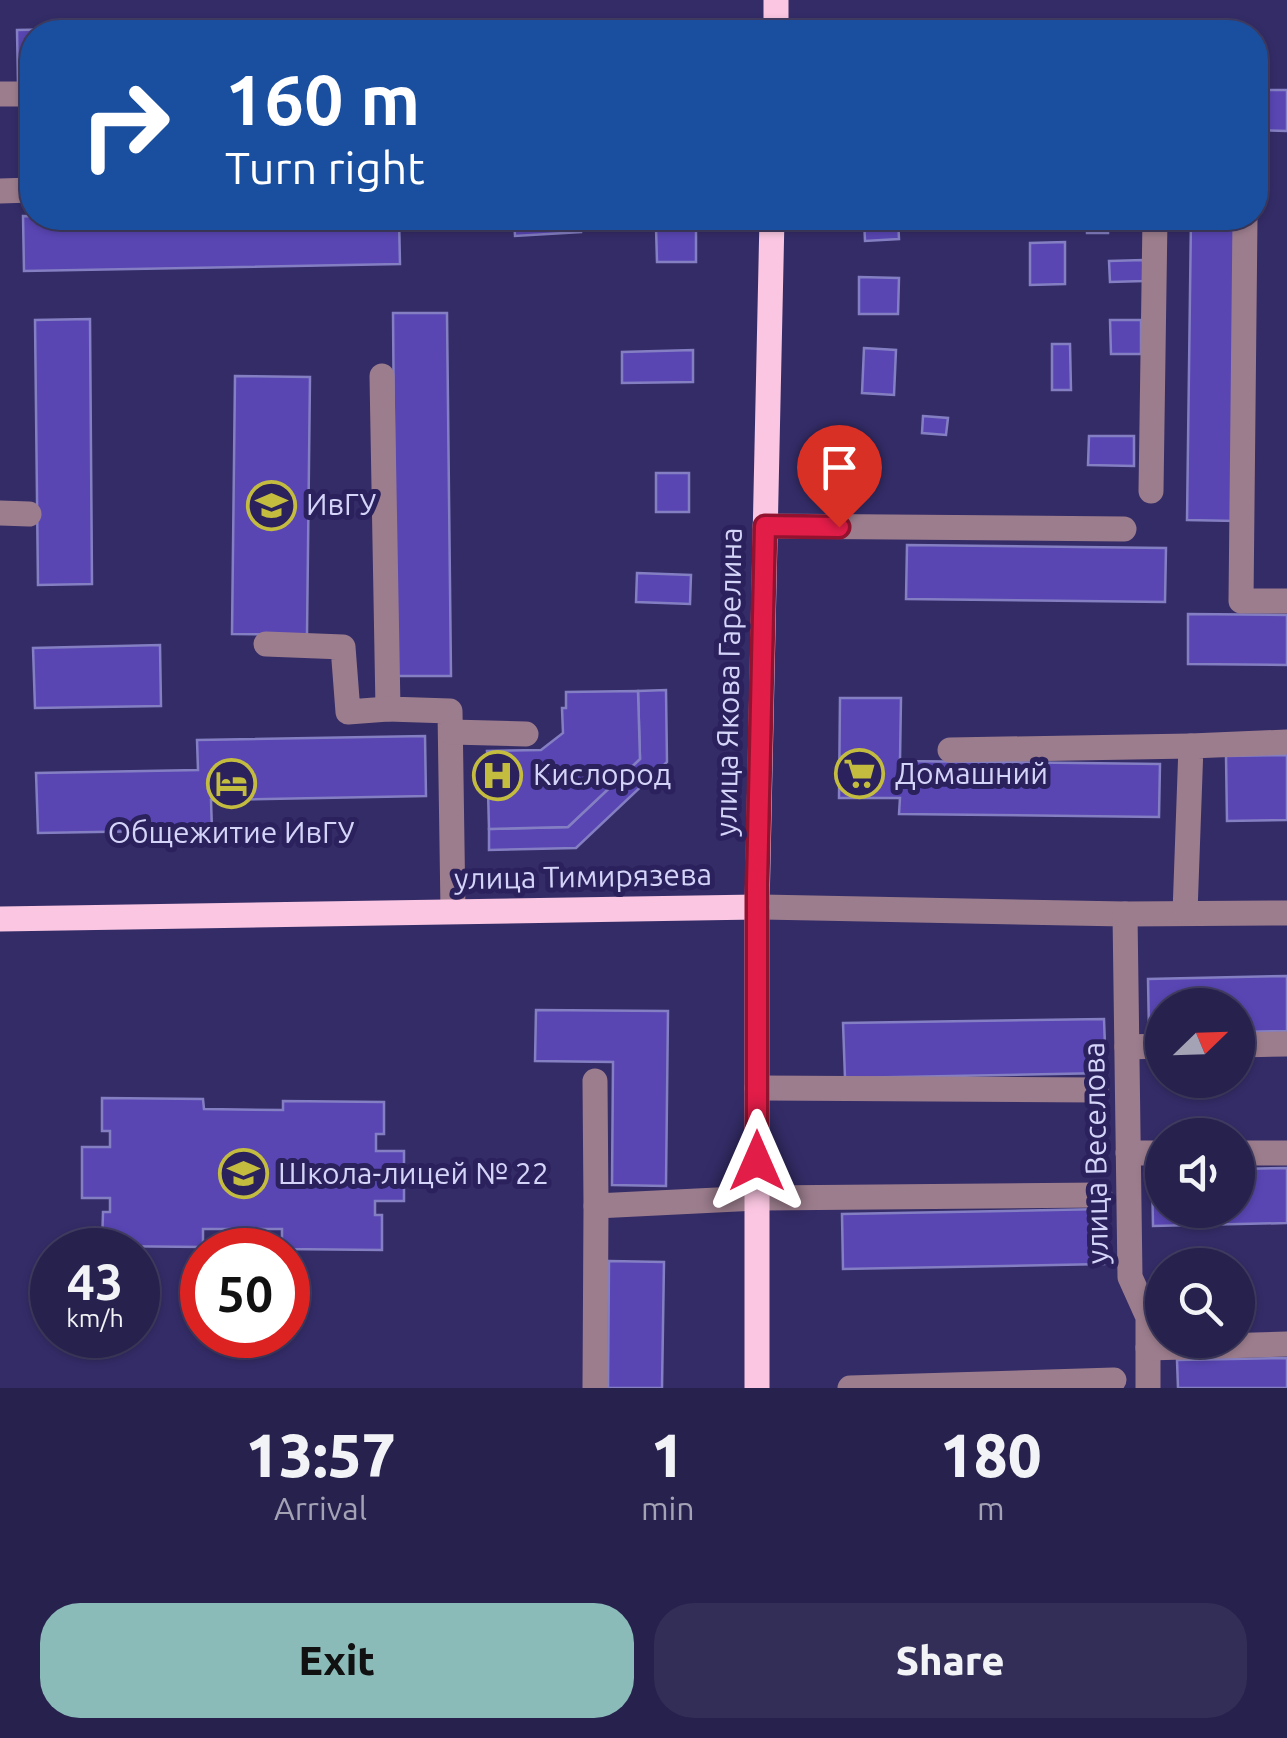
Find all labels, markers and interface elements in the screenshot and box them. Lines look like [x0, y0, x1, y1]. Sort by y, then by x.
icon: right [60, 60, 190, 190]
text: 160 m [225, 60, 420, 138]
text: Turn right [225, 142, 425, 193]
pin [797, 425, 882, 528]
icon: arrive [812, 440, 867, 495]
school or university icon: ИвГУ [245, 479, 297, 531]
place label: ИвГУ [306, 487, 376, 521]
street label: улица Якова Гарелина [708, 527, 748, 837]
supermarket icon: Домашний [834, 748, 886, 800]
hospital icon: Кислород [472, 749, 524, 801]
place label: Домашний [895, 756, 1048, 790]
place label: Кислород [533, 757, 671, 791]
hotel icon: Общежитие ИвГУ [205, 758, 257, 810]
place label: Общежитие ИвГУ [108, 815, 354, 849]
street label: улица Тимирязева [454, 857, 712, 895]
north arrow [1145, 988, 1255, 1098]
map controls [1145, 988, 1255, 1358]
street label: улица Веселова [1076, 1042, 1114, 1264]
position arrow [705, 1109, 809, 1213]
button: sound [1145, 1118, 1255, 1228]
school or university icon: Школа-лицей № 22 [217, 1148, 269, 1200]
place label: Школа-лицей № 22 [278, 1156, 549, 1190]
speed limit sign: 50 [180, 1228, 310, 1358]
button: search [1145, 1248, 1255, 1358]
text: 43 [67, 1253, 123, 1309]
text: km/h [66, 1304, 124, 1332]
text: 13:57 [245, 1421, 396, 1488]
text: 1 [651, 1421, 685, 1488]
text: 180 [940, 1421, 1042, 1488]
text: Arrival [274, 1490, 367, 1526]
text: min [641, 1490, 695, 1526]
text: m [977, 1490, 1005, 1526]
button: Exit [40, 1603, 634, 1718]
button: Share [654, 1603, 1247, 1718]

